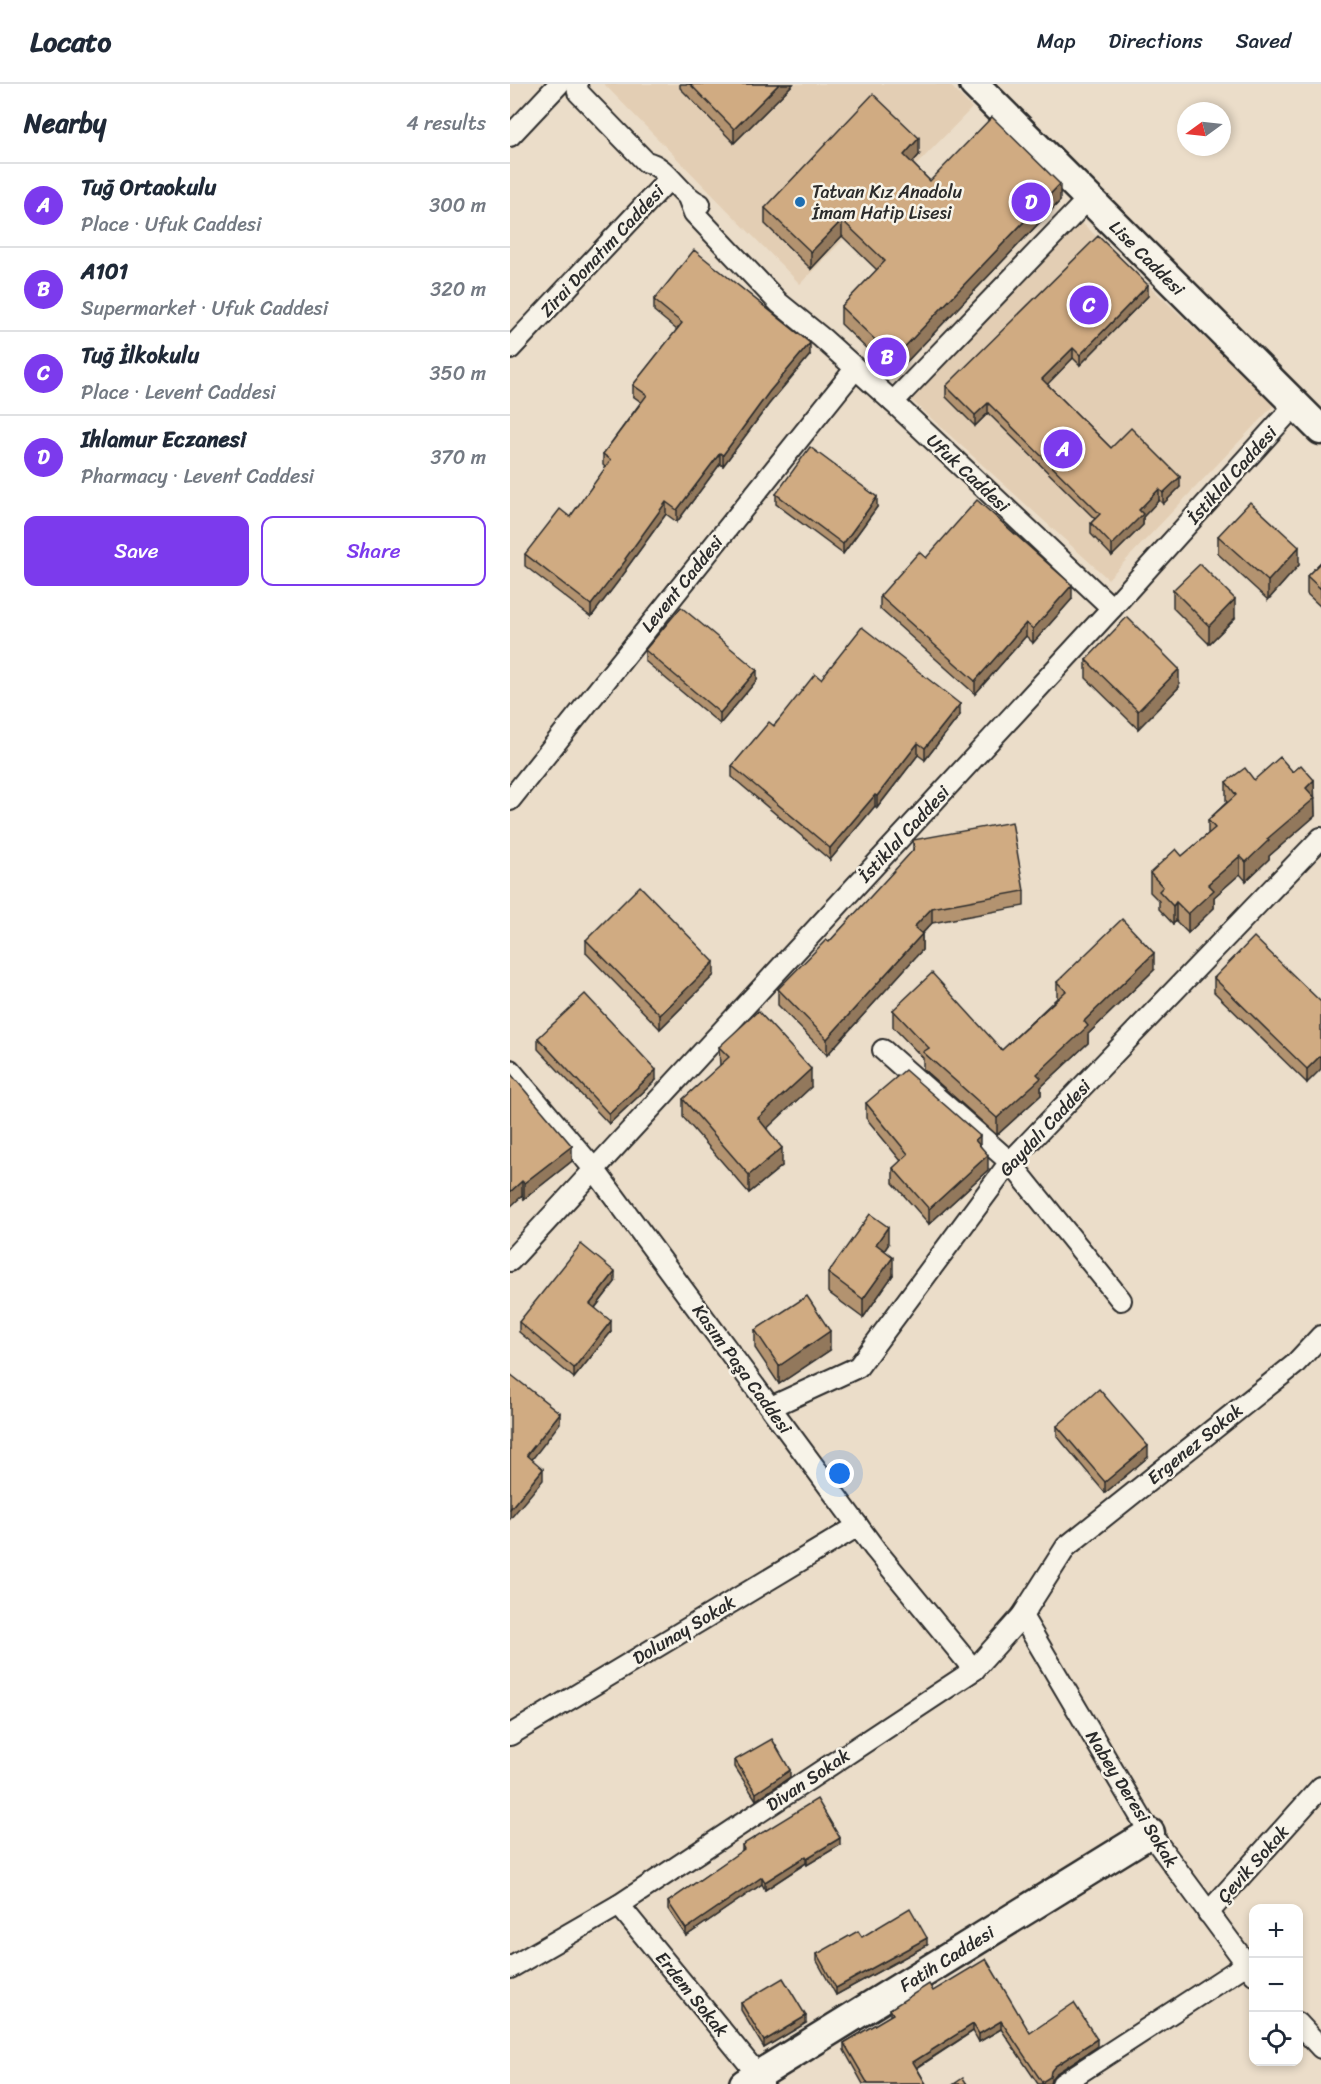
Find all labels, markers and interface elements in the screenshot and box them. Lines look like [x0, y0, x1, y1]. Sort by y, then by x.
text: Locato [30, 17, 111, 66]
text: Map [1037, 22, 1075, 60]
text: Directions [1108, 22, 1203, 60]
text: Saved [1236, 22, 1291, 60]
text: Nearby [24, 100, 106, 146]
north arrow [1177, 102, 1231, 156]
text: 4 results [406, 106, 486, 141]
text: Tuğ Ortaokulu [81, 168, 216, 207]
street label: Zirai Donatım Caddesi [532, 176, 673, 325]
place label: Tatvan Kız Anadolu İmam Hatip Lisesi [811, 176, 963, 229]
pin: D [1012, 180, 1050, 224]
text: A [37, 188, 50, 223]
text: 300 m [429, 188, 486, 223]
marker: Tatvan Kız Anadolu İmam Hatip Lisesi [793, 195, 807, 209]
text: Place · Ufuk Caddesi [81, 207, 262, 242]
street label: Lise Caddesi [1101, 212, 1193, 304]
text: A101 [81, 252, 128, 291]
text: B [37, 272, 50, 307]
text: 320 m [430, 272, 486, 307]
pin: C [1070, 282, 1108, 328]
text: Supermarket · Ufuk Caddesi [81, 291, 328, 326]
pin: B [868, 334, 907, 380]
text: Tuğ İlkokulu [81, 336, 199, 375]
text: C [37, 356, 50, 391]
text: 350 m [430, 356, 486, 391]
text: Place · Levent Caddesi [81, 375, 276, 410]
street label: İstiklal Caddesi [1178, 418, 1286, 532]
text: Ihlamur Eczanesi [81, 420, 246, 459]
street label: Ufuk Caddesi [919, 426, 1018, 521]
pin: A [1044, 426, 1082, 472]
text: D [38, 440, 49, 475]
text: 370 m [430, 440, 486, 475]
text: Pharmacy · Levent Caddesi [81, 459, 314, 494]
button: Save [24, 516, 249, 586]
button: Share [261, 516, 486, 586]
street label: Levent Caddesi [633, 527, 732, 640]
street label: İstiklal Caddesi [849, 777, 959, 891]
street label: Gaydalı Caddesi [991, 1071, 1100, 1184]
street label: Kasım Paşa Caddesi [684, 1297, 801, 1442]
street label: Ergenez Sokak [1140, 1395, 1250, 1493]
your location [825, 1459, 854, 1488]
street label: Dolunay Sokak [626, 1586, 742, 1674]
street label: Nabey Deresi Sokak [1077, 1724, 1187, 1874]
street label: Divan Sokak [759, 1740, 857, 1820]
street label: Çevik Sokak [1209, 1817, 1297, 1911]
map controls [1249, 1904, 1303, 2066]
button: + [1249, 1904, 1303, 1958]
street label: Fatih Caddesi [893, 1916, 1002, 2001]
street label: Erdem Sokak [647, 1944, 737, 2045]
button: − [1249, 1958, 1303, 2012]
button: locate [1249, 2012, 1303, 2066]

